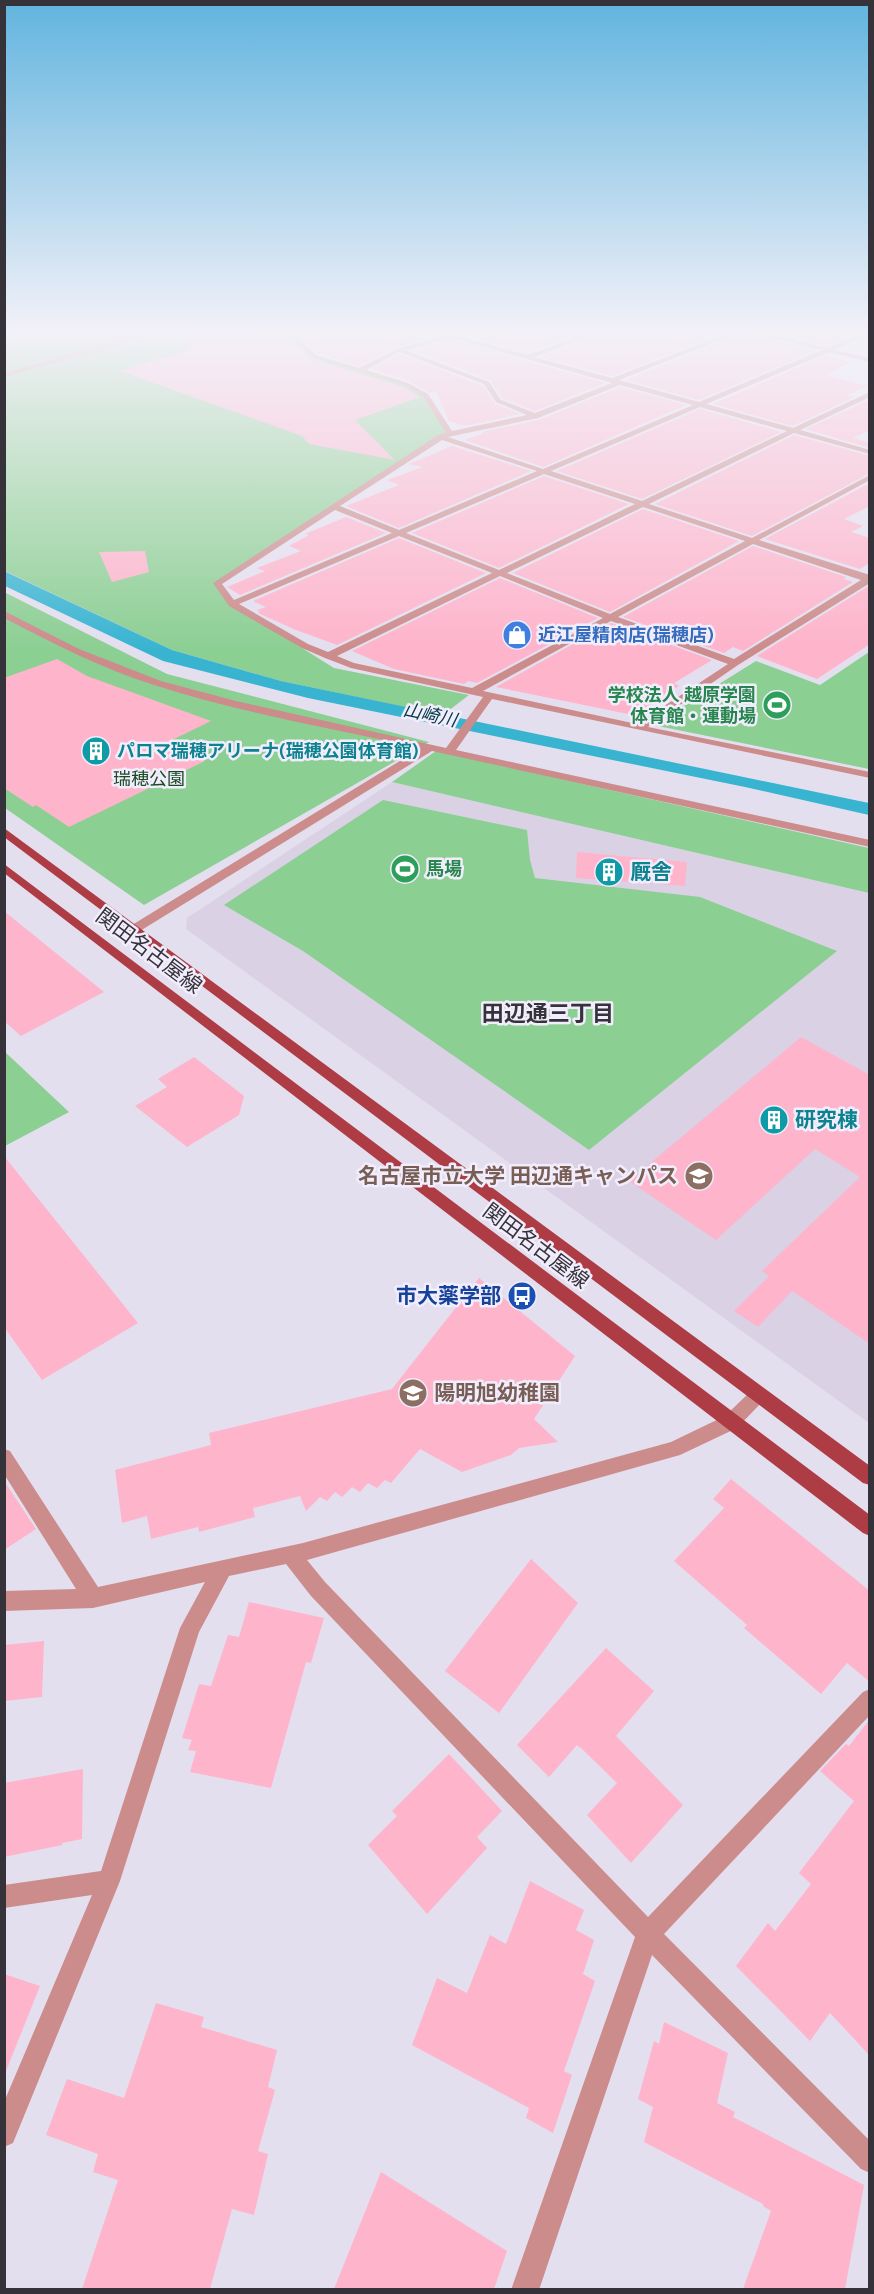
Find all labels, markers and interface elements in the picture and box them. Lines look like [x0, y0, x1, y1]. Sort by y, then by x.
shop icon: 近江屋精肉店(瑞穂店) [501, 619, 533, 651]
place label: 近江屋精肉店(瑞穂店) [538, 624, 714, 646]
place label: 学校法人 越原学園 体育館・運動場 [608, 684, 756, 727]
sports icon: 学校法人 越原学園 体育館・運動場 [761, 689, 793, 721]
water label: 山崎川 [401, 699, 461, 732]
building icon: パロマ瑞穂アリーナ(瑞穂公園体育館) [80, 735, 112, 767]
place label: パロマ瑞穂アリーナ(瑞穂公園体育館) [117, 740, 419, 762]
park label: 瑞穂公園 [113, 768, 185, 790]
sports icon: 馬場 [389, 853, 421, 885]
building icon: 厩舎 [593, 856, 625, 888]
place label: 馬場 [426, 858, 462, 880]
place label: 厩舎 [630, 859, 672, 884]
street label: 関田名古屋線 [91, 903, 207, 998]
district label: 田辺通三丁目 [482, 1000, 614, 1027]
building icon: 研究棟 [758, 1104, 790, 1136]
place label: 研究棟 [795, 1107, 858, 1132]
school or university icon: 名古屋市立大学 田辺通キャンパス [683, 1160, 715, 1192]
place label: 名古屋市立大学 田辺通キャンパス [358, 1163, 678, 1188]
street label: 関田名古屋線 [478, 1198, 594, 1293]
bus stop icon: 市大薬学部 [506, 1280, 538, 1312]
place label: 市大薬学部 [396, 1283, 501, 1308]
school or university icon: 陽明旭幼稚園 [397, 1377, 429, 1409]
place label: 陽明旭幼稚園 [434, 1380, 560, 1405]

